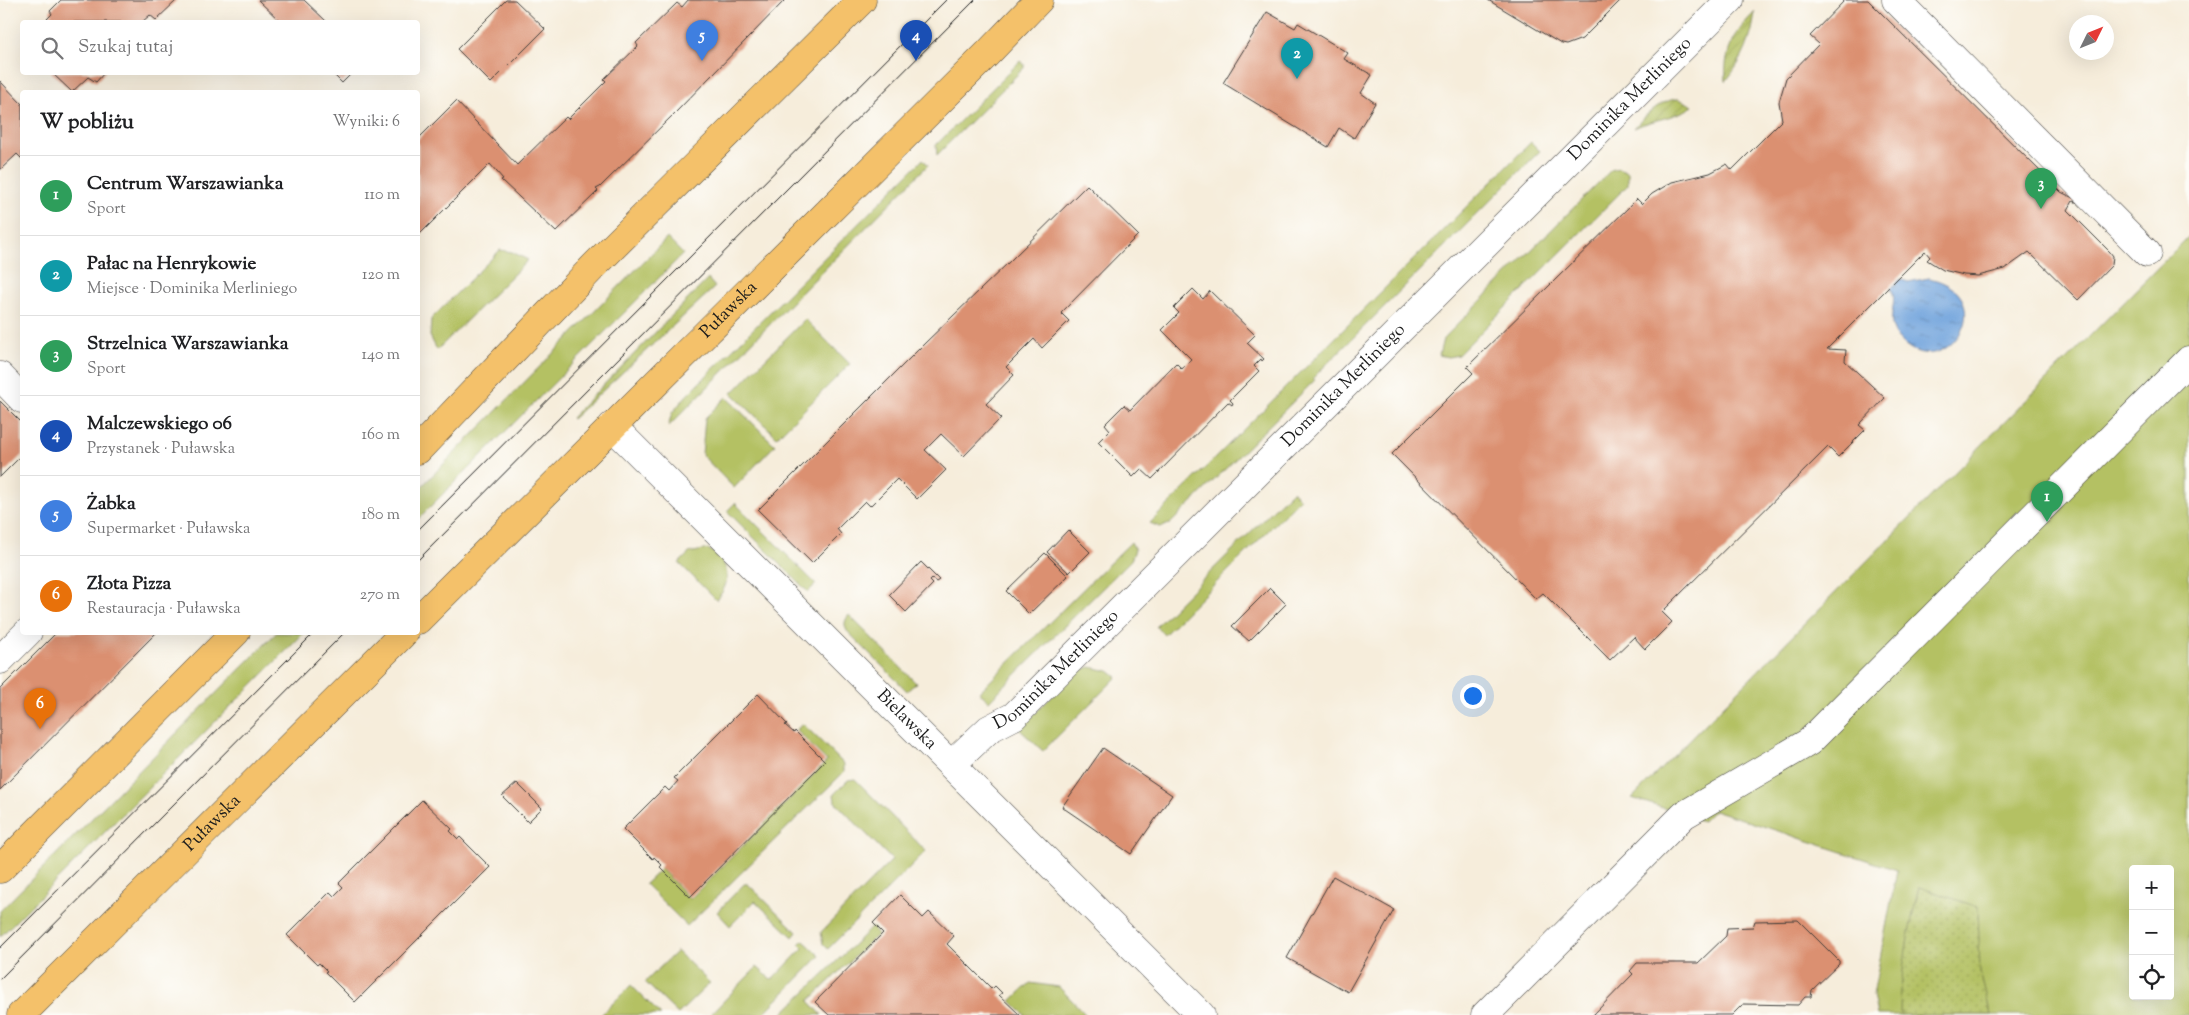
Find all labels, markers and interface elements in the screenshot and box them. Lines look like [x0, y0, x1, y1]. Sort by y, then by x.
north arrow [2069, 15, 2114, 60]
search box [20, 20, 420, 75]
pin: 5 [686, 20, 718, 61]
pin: 4 [900, 20, 932, 61]
street label: Dominika Merliniego [1563, 31, 1699, 167]
icon: search [38, 34, 66, 62]
text: Szukaj tutaj [78, 34, 173, 61]
pin: 2 [1281, 38, 1313, 79]
text: W pobliżu [40, 108, 134, 138]
text: Wyniki: 6 [332, 111, 400, 134]
pin: 3 [2025, 168, 2057, 209]
text: Centrum Warszawianka [87, 171, 283, 198]
text: 1 [53, 184, 59, 207]
text: 110 m [364, 184, 400, 207]
text: Sport [87, 198, 126, 221]
text: Pałac na Henrykowie [87, 251, 256, 278]
text: 2 [52, 264, 60, 287]
text: 120 m [362, 264, 400, 287]
street label: Puławska [695, 276, 764, 345]
text: Miejsce · Dominika Merliniego [87, 278, 297, 301]
street label: Dominika Merliniego [1276, 318, 1412, 454]
text: Strzelnica Warszawianka [87, 331, 289, 358]
text: 3 [53, 344, 59, 367]
text: 140 m [362, 344, 400, 367]
text: Sport [87, 358, 126, 381]
text: Malczewskiego 06 [87, 411, 232, 438]
text: 4 [52, 424, 60, 447]
text: 160 m [362, 424, 400, 447]
text: Przystanek · Puławska [87, 438, 235, 461]
pin: 1 [2031, 481, 2063, 522]
text: Żabka [87, 491, 136, 518]
text: 5 [53, 504, 59, 527]
text: 180 m [361, 504, 400, 527]
text: Supermarket · Puławska [87, 518, 251, 541]
text: Złota Pizza [87, 571, 171, 598]
text: 6 [52, 584, 60, 607]
text: 270 m [360, 584, 400, 607]
text: Restauracja · Puławska [87, 598, 241, 621]
street label: Dominika Merliniego [989, 604, 1126, 737]
your location [1460, 683, 1486, 709]
street label: Bielawska [870, 684, 942, 756]
pin: 6 [24, 688, 56, 729]
street label: Puławska [178, 789, 248, 858]
map controls [2129, 865, 2174, 1000]
button: + [2129, 865, 2174, 910]
button: − [2129, 910, 2174, 955]
button: locate [2129, 955, 2174, 1000]

